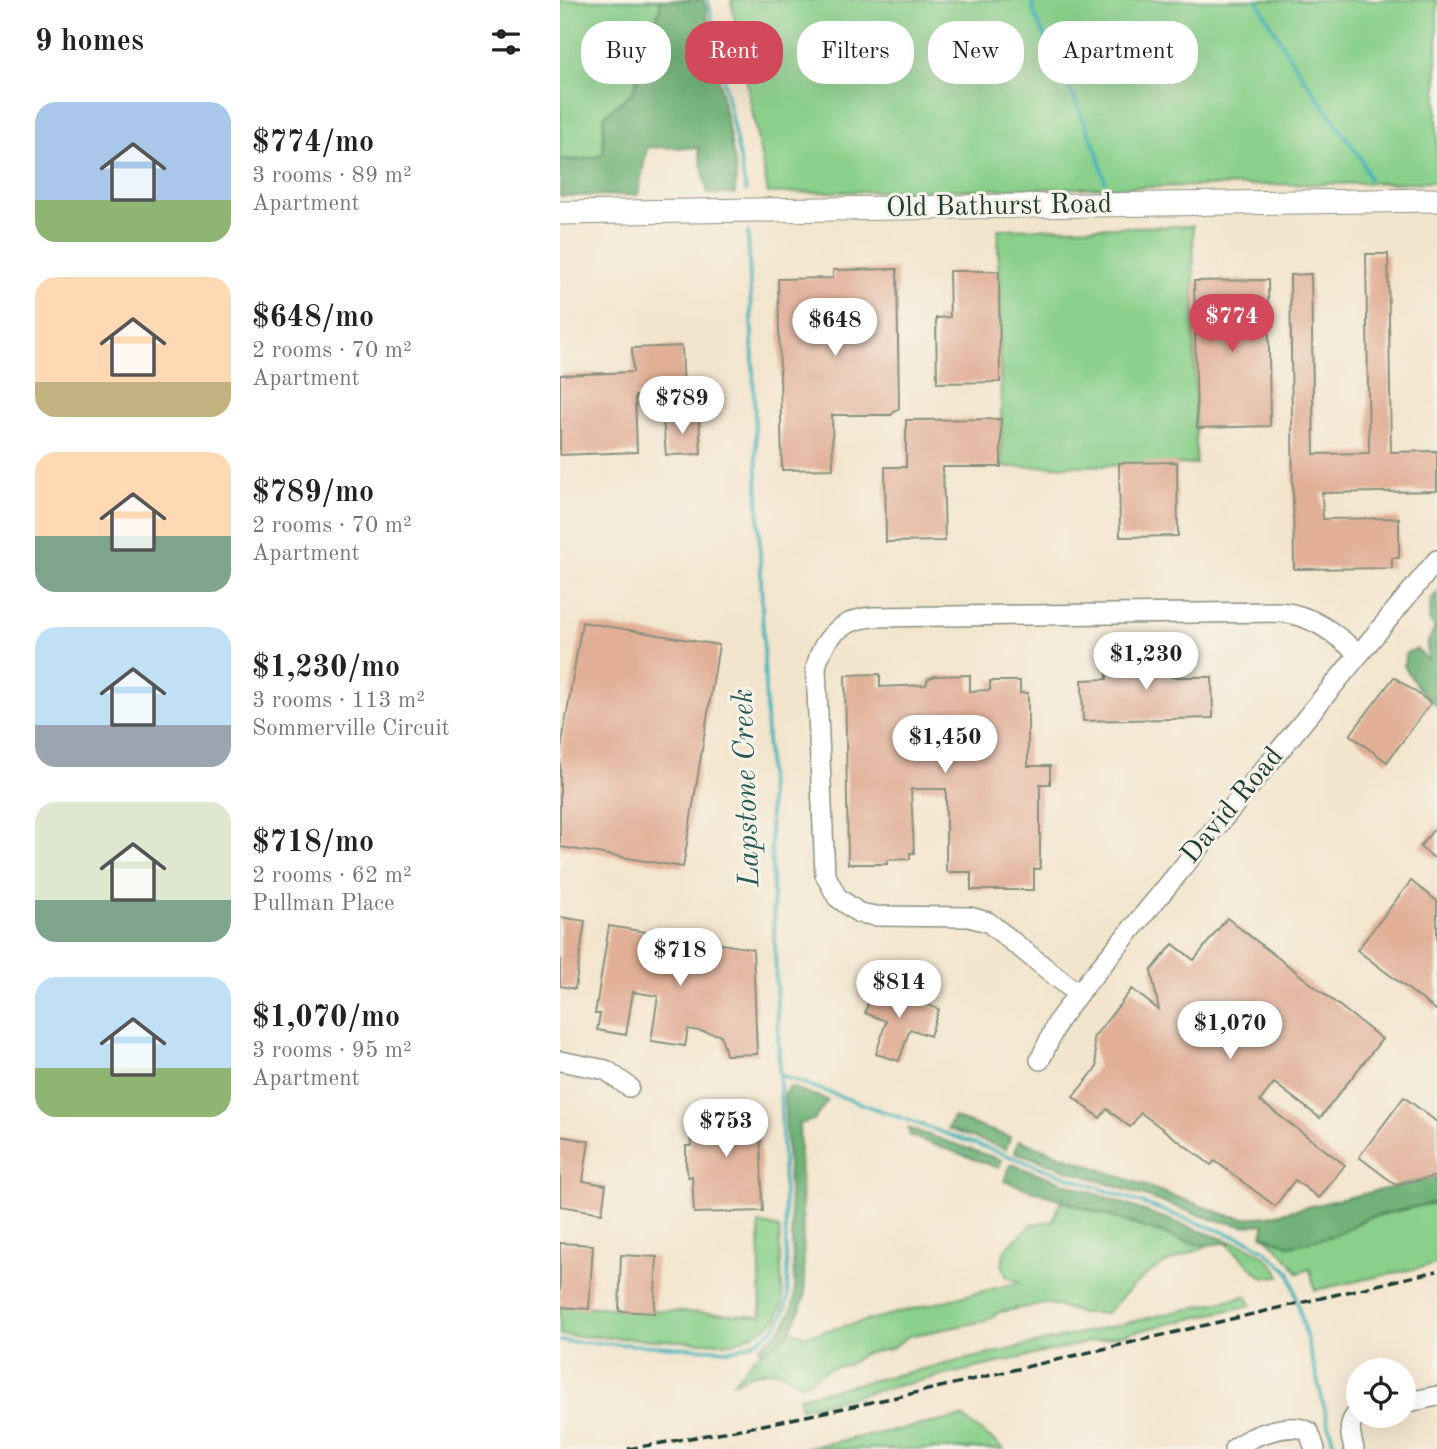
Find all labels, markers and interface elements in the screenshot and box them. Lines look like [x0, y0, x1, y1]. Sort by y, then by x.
chip: Buy [581, 21, 671, 84]
chip: Rent [685, 21, 783, 84]
chip: Filters [797, 21, 914, 84]
chip: New [928, 21, 1024, 84]
chip: Apartment [1038, 21, 1198, 84]
icon: filters [487, 23, 525, 61]
text: 9 homes [35, 27, 144, 57]
text: $774/mo [252, 128, 374, 158]
icon: home [91, 130, 175, 214]
text: 3 rooms · 89 m² [252, 164, 412, 187]
street label: Old Bathurst Road [886, 191, 1112, 223]
text: Apartment [252, 192, 360, 215]
pin: $774 [1191, 294, 1273, 354]
pin: $648 [794, 298, 876, 358]
text: $648/mo [252, 303, 374, 333]
icon: home [91, 305, 175, 389]
text: $774 [1205, 305, 1259, 328]
text: $648 [808, 309, 862, 332]
text: 2 rooms · 70 m² [252, 339, 412, 362]
text: Apartment [252, 367, 360, 390]
pin: $789 [641, 376, 723, 436]
text: $789 [655, 387, 709, 410]
text: $789/mo [252, 478, 374, 508]
icon: home [91, 480, 175, 564]
text: 2 rooms · 70 m² [252, 514, 412, 537]
text: Apartment [252, 542, 360, 565]
pin: $1,230 [1089, 632, 1203, 692]
text: $1,230 [1109, 643, 1183, 666]
text: $1,230/mo [252, 653, 400, 683]
icon: home [91, 655, 175, 739]
water label: Lapstone Creek [729, 688, 765, 889]
text: 3 rooms · 113 m² [252, 689, 425, 712]
pin: $1,450 [888, 716, 1002, 775]
text: Sommerville Circuit [252, 717, 450, 740]
text: $1,450 [908, 726, 982, 749]
street label: David Road [1177, 743, 1289, 869]
text: $718/mo [252, 828, 374, 858]
icon: home [91, 830, 175, 914]
text: 2 rooms · 62 m² [252, 864, 412, 887]
text: Pullman Place [252, 892, 395, 915]
pin: $718 [639, 928, 721, 988]
text: $718 [653, 939, 707, 962]
pin: $814 [858, 960, 940, 1020]
text: $814 [872, 971, 926, 994]
pin: $1,070 [1173, 1002, 1287, 1061]
text: $1,070/mo [252, 1003, 400, 1033]
icon: home [91, 1005, 175, 1089]
text: $1,070 [1193, 1012, 1267, 1035]
text: 3 rooms · 95 m² [252, 1039, 412, 1062]
text: Apartment [252, 1067, 360, 1090]
pin: $753 [685, 1100, 767, 1159]
text: $753 [699, 1110, 753, 1133]
map controls [1346, 1358, 1416, 1428]
button: locate [1346, 1358, 1416, 1428]

